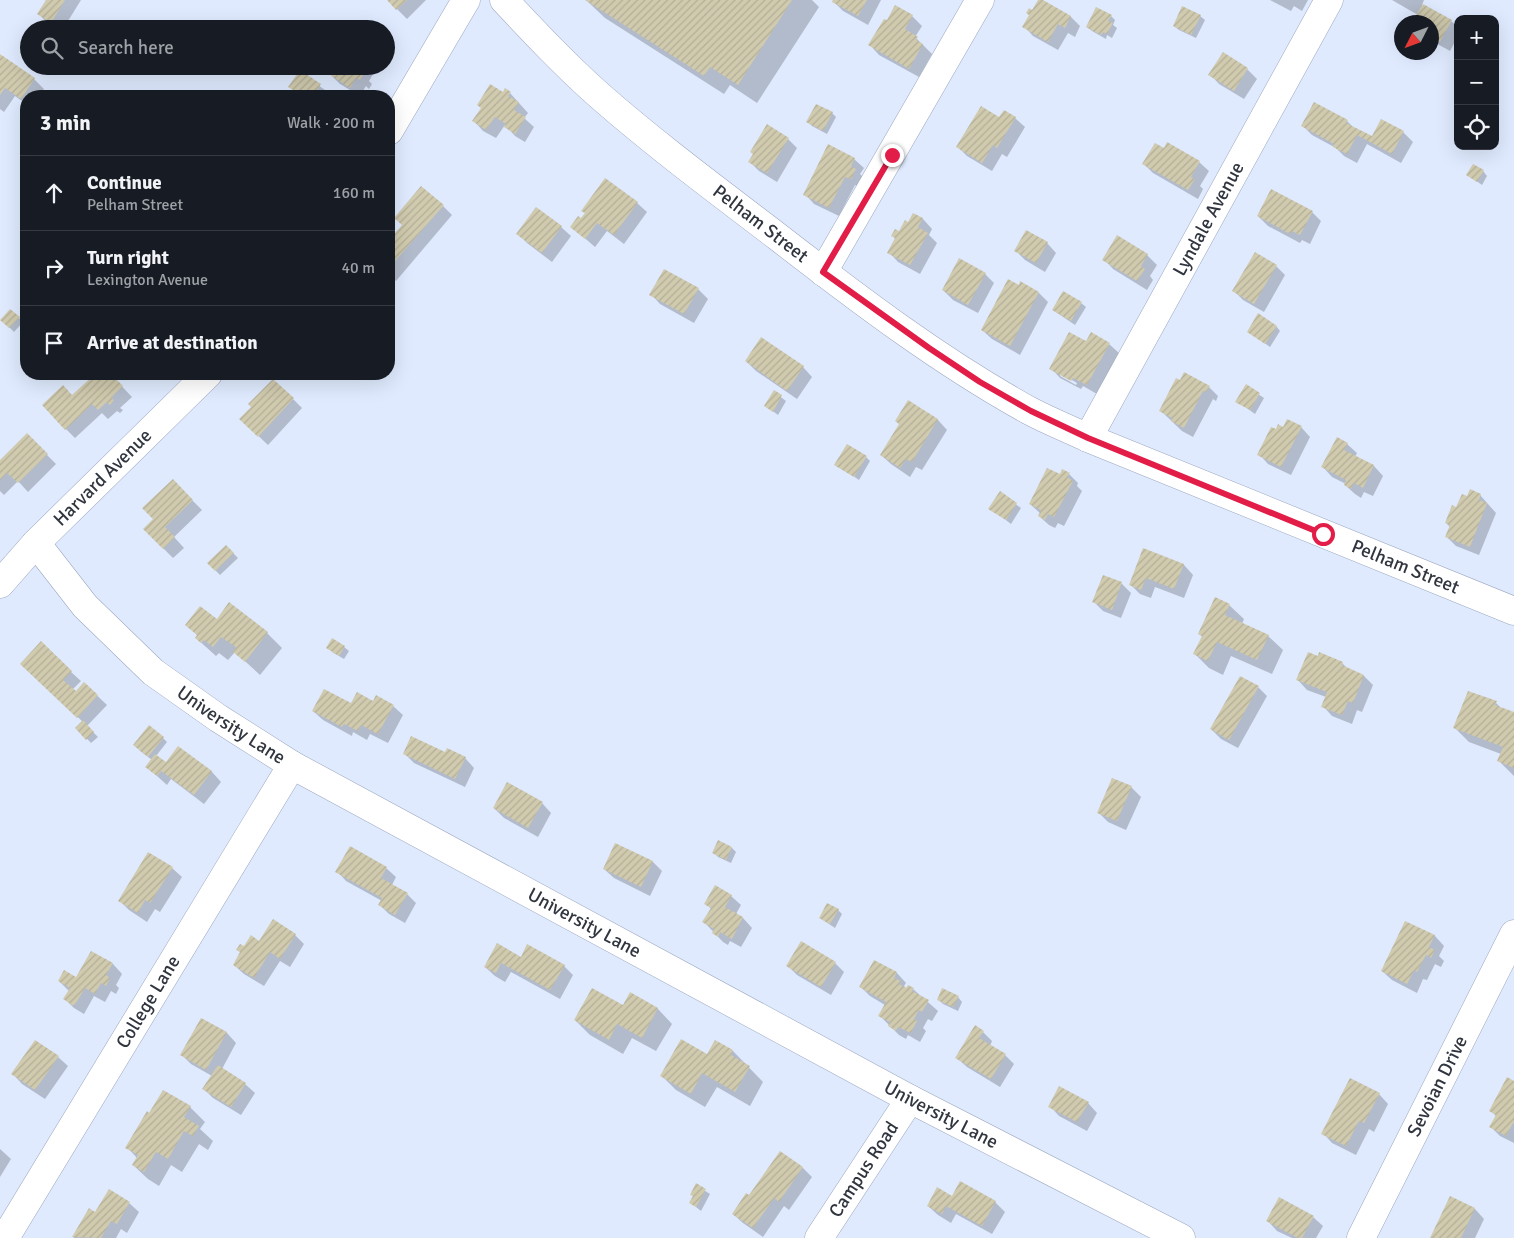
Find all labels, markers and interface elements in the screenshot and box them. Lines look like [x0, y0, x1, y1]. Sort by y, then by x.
north arrow [1394, 15, 1439, 60]
map controls [1454, 15, 1499, 150]
button: + [1454, 15, 1499, 60]
search box [20, 20, 395, 75]
icon: search [38, 34, 66, 62]
text: Search here [78, 36, 174, 60]
button: − [1454, 60, 1499, 105]
button: locate [1454, 105, 1499, 150]
text: 3 min [40, 110, 91, 136]
text: Walk · 200 m [287, 113, 375, 133]
route end [881, 144, 904, 167]
street label: Lyndale Avenue [1167, 158, 1250, 280]
text: Continue [87, 171, 162, 195]
icon: ahead [40, 179, 68, 207]
street label: Pelham Street [708, 180, 813, 268]
text: 160 m [333, 183, 375, 203]
text: Pelham Street [87, 195, 183, 215]
text: Turn right [87, 246, 169, 270]
icon: right [40, 254, 68, 282]
text: 40 m [341, 258, 375, 278]
text: Lexington Avenue [87, 270, 208, 290]
icon: arrive [40, 329, 68, 357]
text: Arrive at destination [87, 331, 258, 355]
street label: Harvard Avenue [48, 424, 157, 531]
route start [1312, 523, 1335, 546]
street label: Pelham Street [1348, 534, 1463, 600]
street label: University Lane [172, 681, 290, 770]
street label: University Lane [523, 883, 645, 963]
street label: College Lane [111, 951, 186, 1053]
street label: Sevoian Drive [1402, 1032, 1473, 1141]
street label: University Lane [880, 1075, 1002, 1154]
street label: Campus Road [824, 1117, 904, 1222]

